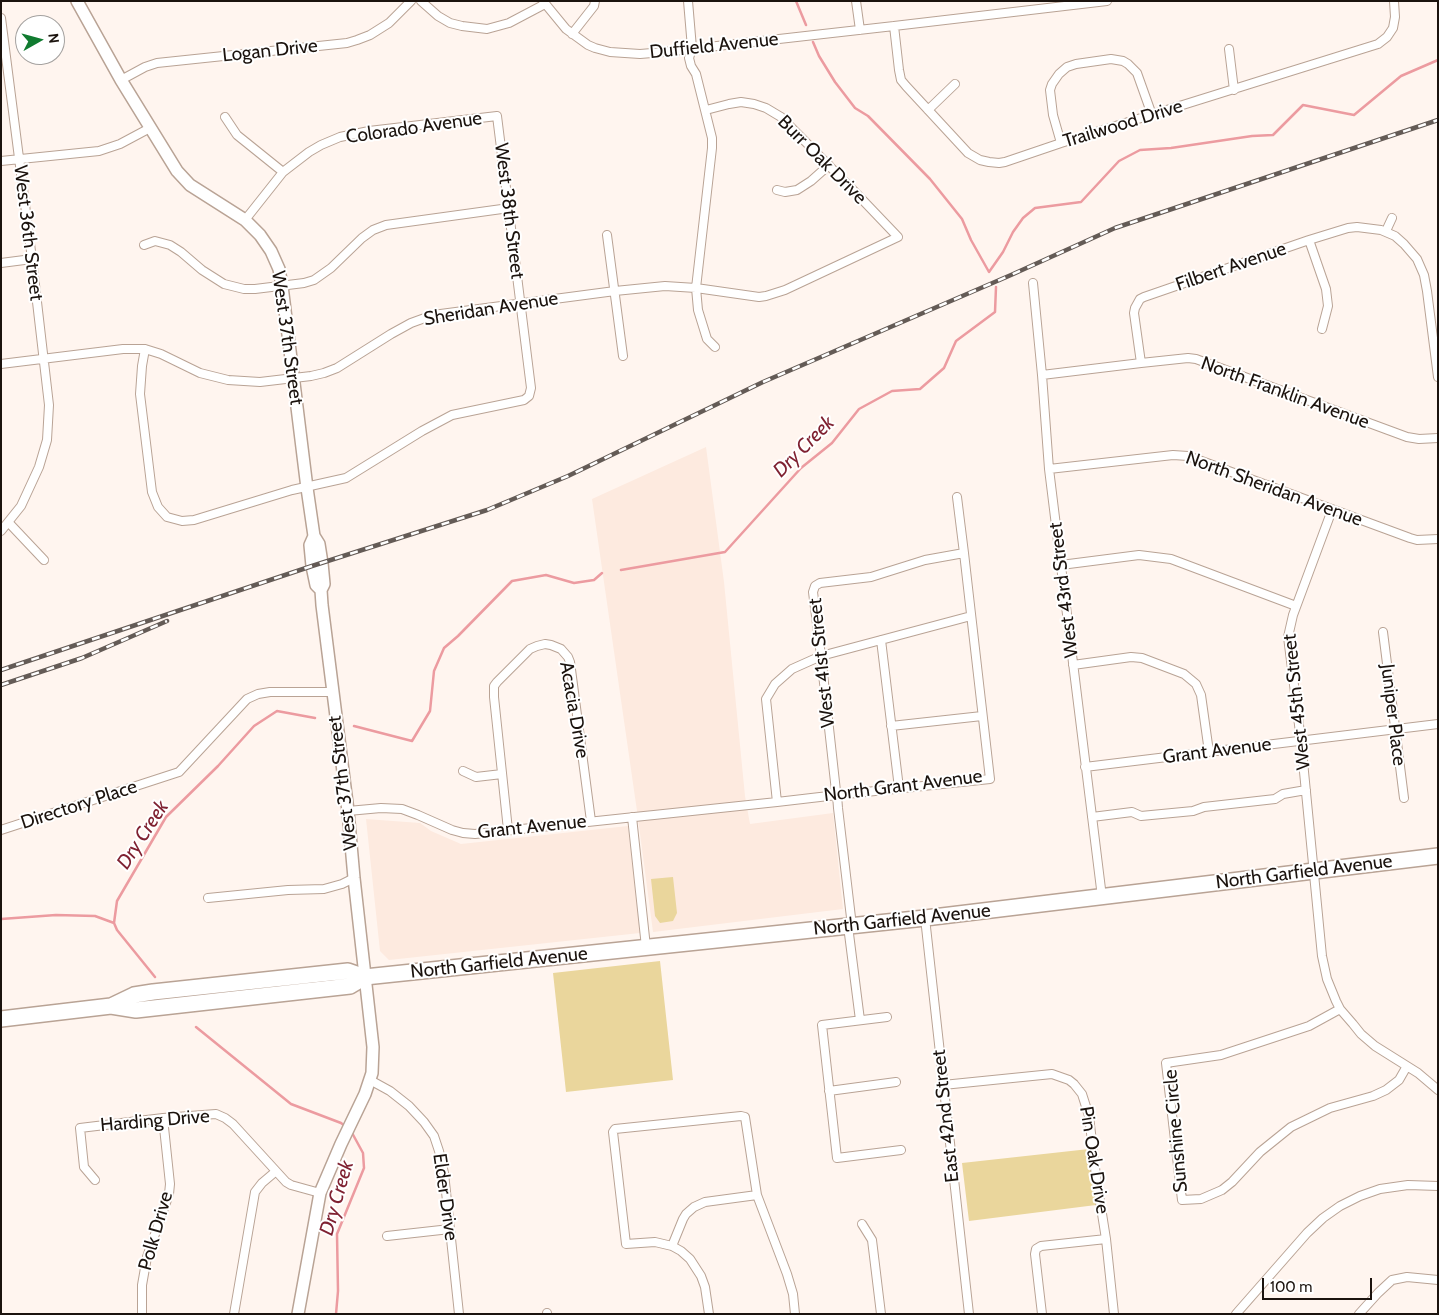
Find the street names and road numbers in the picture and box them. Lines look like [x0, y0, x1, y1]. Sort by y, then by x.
street label: Duffield Avenue [648, 28, 780, 64]
street label: Logan Drive [221, 35, 319, 67]
street label: Trailwood Drive [1060, 95, 1186, 153]
street label: Colorado Avenue [344, 107, 484, 149]
street label: Burr Oak Drive [773, 111, 871, 209]
street label: West 38th Street [489, 142, 529, 280]
street label: West 36th Street [8, 164, 48, 302]
street label: Filbert Avenue [1173, 237, 1289, 297]
street label: West 37th Street [266, 269, 308, 407]
street label: Sheridan Avenue [422, 287, 560, 331]
street label: North Franklin Avenue [1198, 352, 1372, 434]
street label: North Sheridan Avenue [1183, 446, 1365, 532]
street label: West 43rd Street [1044, 521, 1084, 659]
street label: West 41st Street [804, 597, 840, 729]
street label: West 45th Street [1279, 633, 1315, 771]
street label: Acacia Drive [554, 660, 594, 760]
street label: Juniper Place [1375, 663, 1411, 767]
street label: West 37th Street [323, 715, 363, 851]
street label: Grant Avenue [1161, 733, 1273, 769]
street label: North Grant Avenue [822, 765, 984, 807]
street label: Directory Place [18, 775, 140, 835]
street label: Grant Avenue [477, 810, 587, 844]
street label: North Garfield Avenue [1214, 850, 1394, 894]
street label: North Garfield Avenue [812, 899, 992, 941]
street label: North Garfield Avenue [409, 942, 589, 984]
street label: East 42nd Street [928, 1048, 964, 1184]
street label: Sunshine Circle [1159, 1069, 1193, 1193]
street label: Harding Drive [99, 1105, 211, 1137]
street label: Pin Oak Drive [1074, 1105, 1114, 1215]
street label: Elder Drive [428, 1152, 462, 1242]
street label: Polk Drive [134, 1189, 178, 1273]

